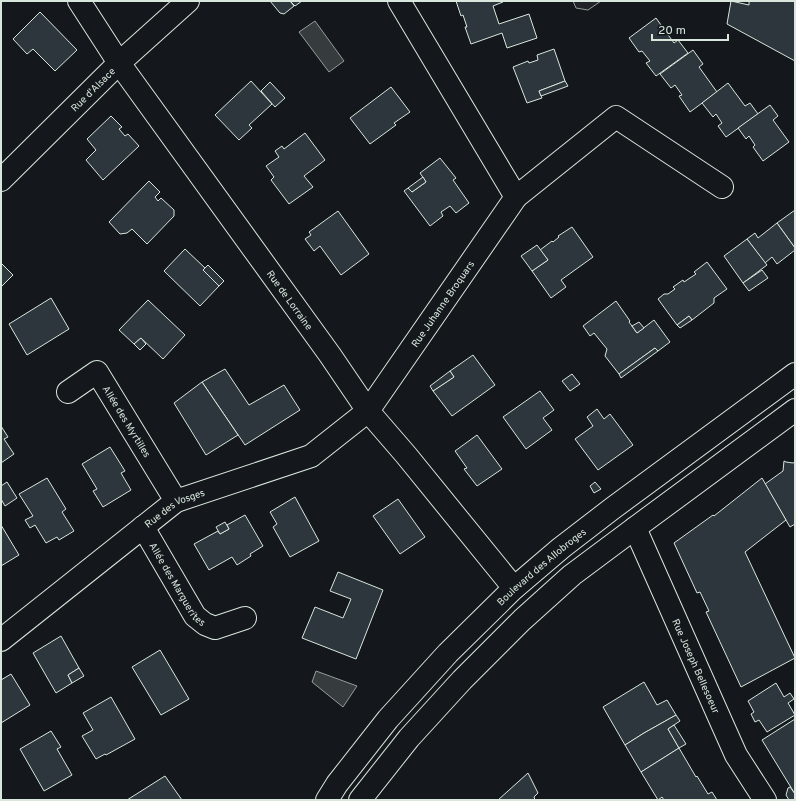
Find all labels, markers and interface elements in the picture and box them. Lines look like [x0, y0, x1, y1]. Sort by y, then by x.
scale bar [652, 16, 728, 42]
text: 20 m [658, 23, 686, 39]
street label: Rue d'Alsace [69, 65, 119, 115]
street label: Rue Juhanne Broquars [409, 258, 478, 350]
street label: Rue de Lorraine [263, 268, 315, 333]
street label: Allée des Myrtilles [99, 384, 153, 461]
street label: Rue des Vosges [142, 487, 207, 531]
street label: Boulevard des Allobroges [495, 526, 590, 609]
street label: Allée des Marguerites [145, 541, 208, 630]
street label: Rue Joseph Bellesoeur [668, 617, 722, 716]

